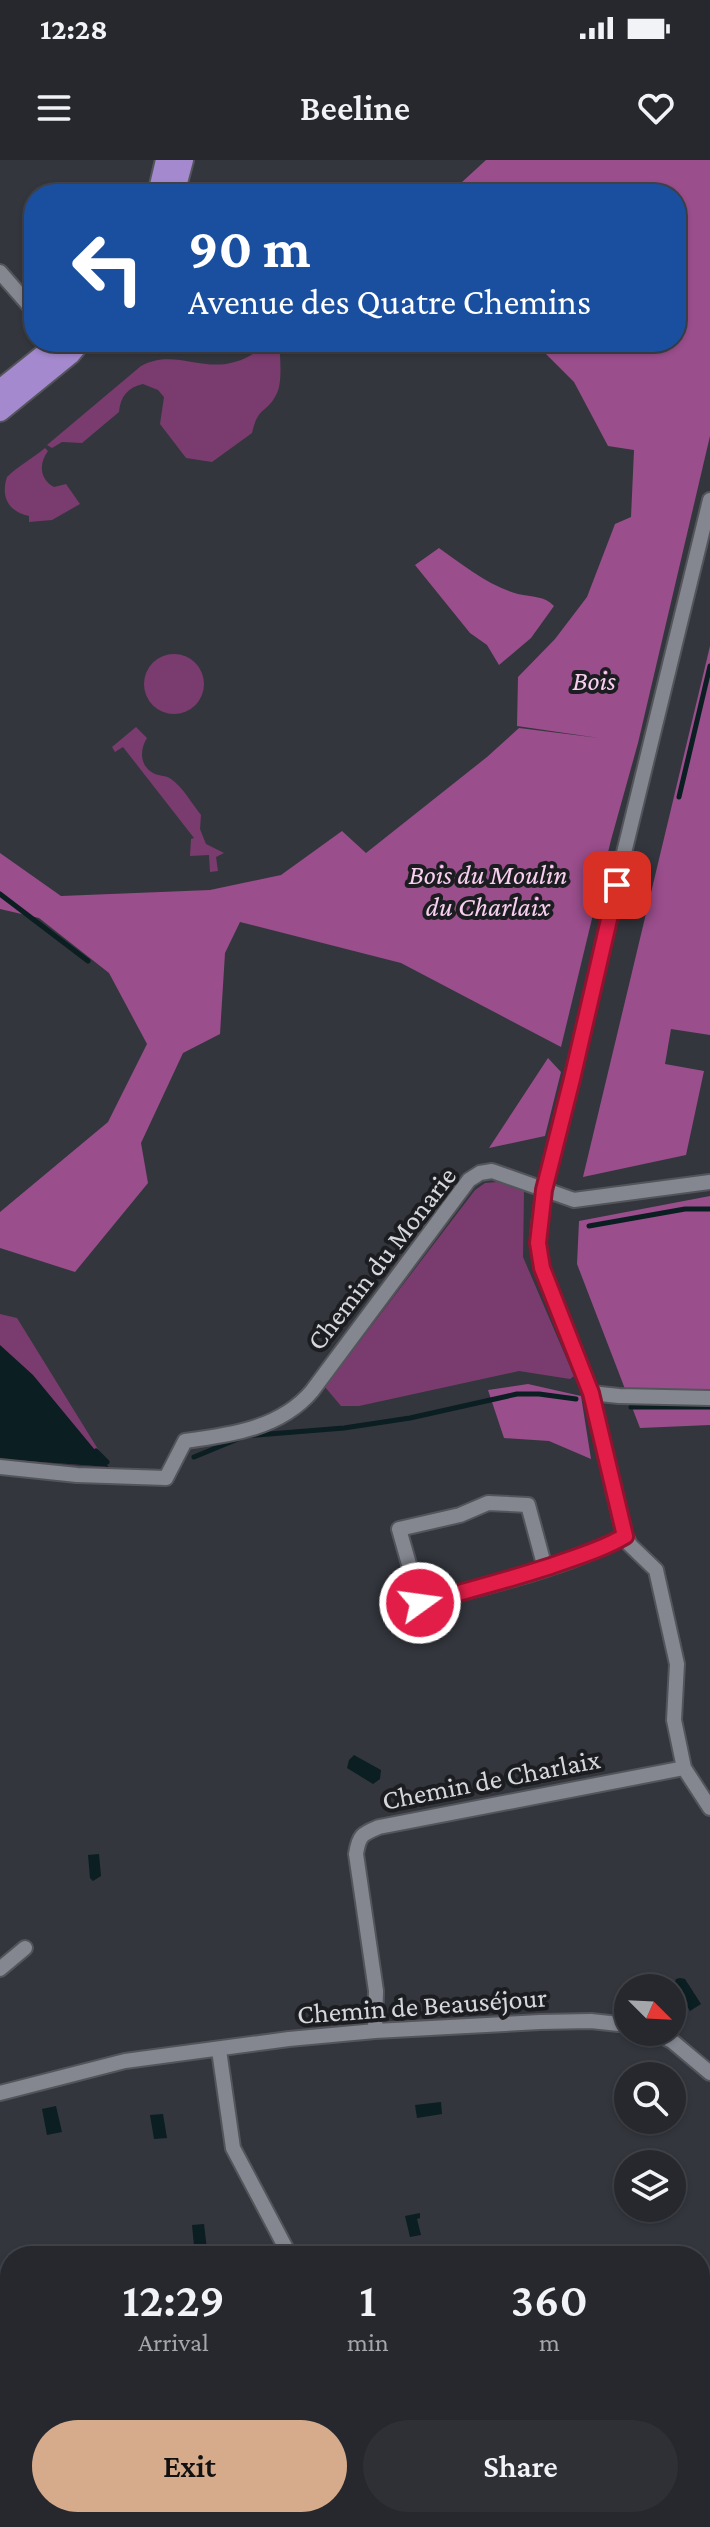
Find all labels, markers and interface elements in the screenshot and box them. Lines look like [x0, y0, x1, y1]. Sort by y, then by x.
text: 12:28 [40, 12, 108, 45]
icon: menu [32, 86, 76, 130]
icon: heart [634, 86, 678, 130]
text: Beeline [300, 88, 410, 128]
icon: left [56, 216, 160, 320]
text: 90 m [188, 217, 311, 279]
text: Avenue des Quatre Chemins [188, 282, 591, 322]
park label: Bois [572, 665, 616, 696]
pin [583, 851, 651, 919]
park label: Bois du Moulin du Charlaix [409, 859, 567, 922]
icon: arrive [595, 863, 639, 907]
street label: Chemin du Monarie [300, 1161, 462, 1356]
position arrow [378, 1561, 462, 1645]
street label: Chemin de Charlaix [379, 1743, 603, 1816]
north arrow [614, 1974, 686, 2046]
map controls [614, 1974, 686, 2222]
street label: Chemin de Beauséjour [296, 1981, 548, 2030]
button: search [614, 2062, 686, 2134]
button: layers [614, 2150, 686, 2222]
text: 12:29 [122, 2273, 225, 2326]
text: 1 [359, 2273, 376, 2326]
text: 360 [511, 2273, 588, 2326]
text: Arrival [138, 2328, 209, 2357]
text: min [347, 2328, 389, 2357]
text: m [539, 2328, 560, 2357]
button: Exit [32, 2420, 347, 2512]
button: Share [363, 2420, 678, 2512]

